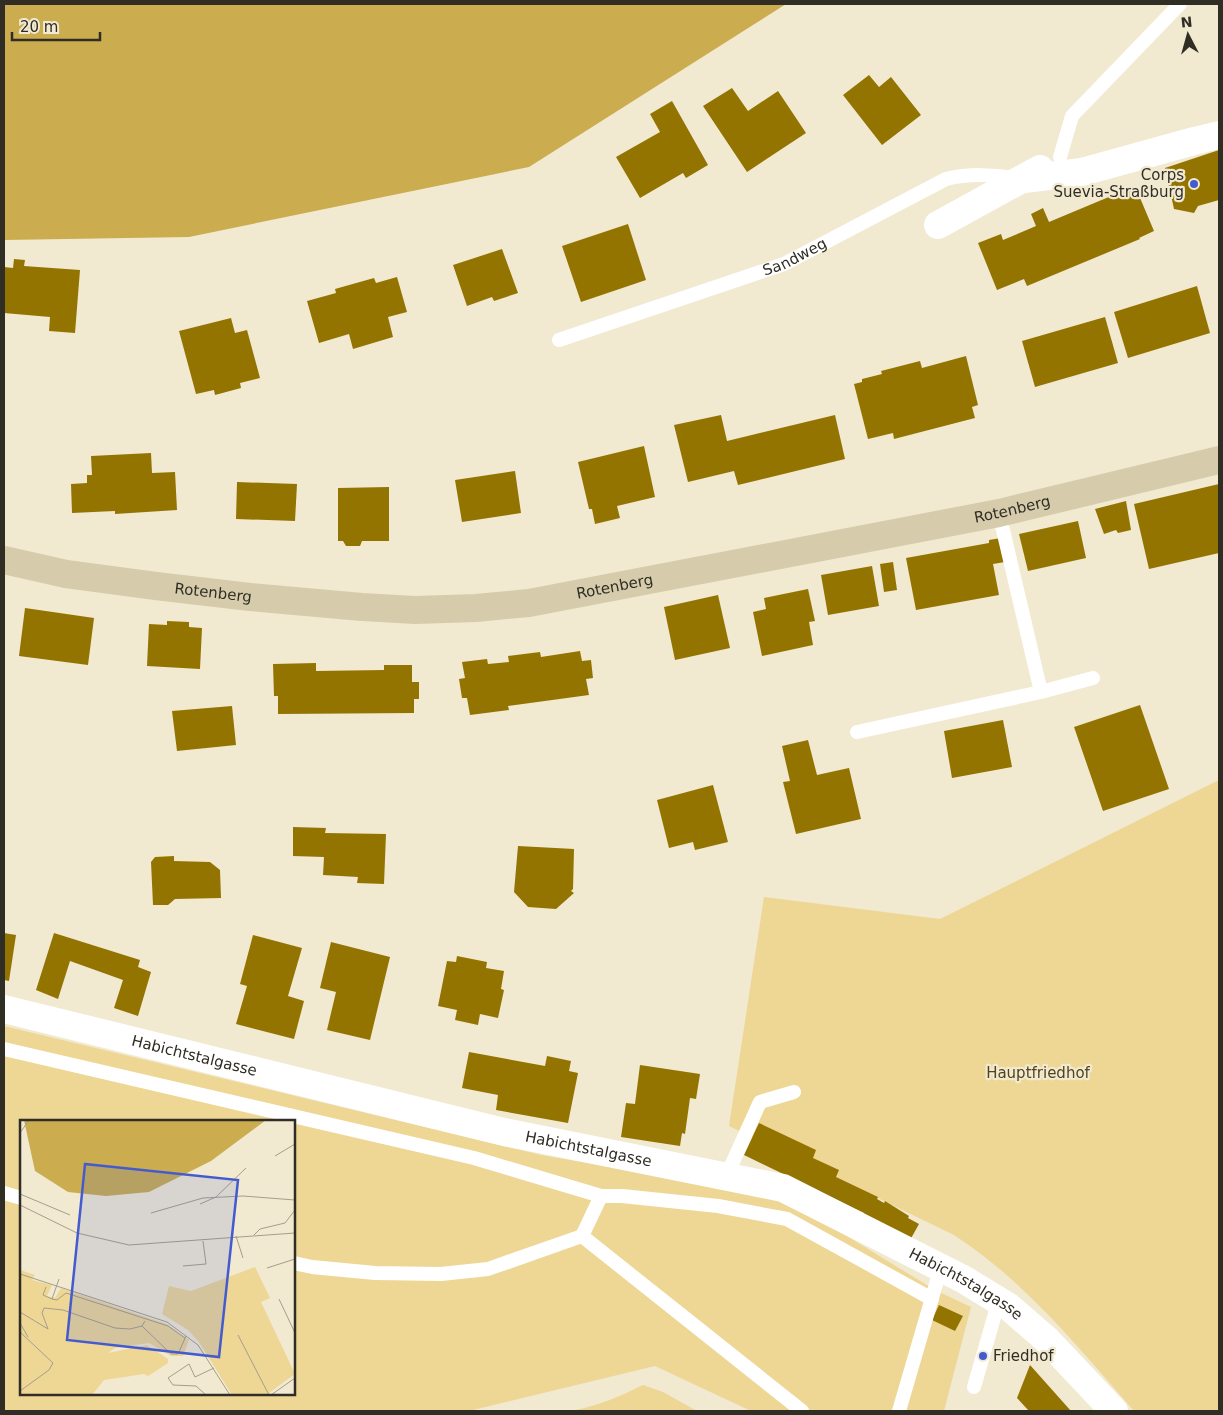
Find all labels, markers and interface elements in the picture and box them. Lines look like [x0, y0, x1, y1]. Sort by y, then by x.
scale bar [12, 10, 100, 42]
north arrow [1163, 10, 1213, 60]
text: N [1180, 14, 1193, 31]
text: 20 m [20, 18, 58, 36]
place label: Corps Suevia-Straßburg [1053, 166, 1184, 201]
marker: Corps Suevia-Straßburg [1188, 178, 1200, 190]
street label: Sandweg [760, 234, 830, 280]
street label: Rotenberg [973, 492, 1052, 527]
street label: Rotenberg [575, 570, 655, 603]
street label: Rotenberg [174, 579, 253, 606]
street label: Habichtstalgasse [130, 1032, 259, 1080]
park label: Hauptfriedhof [986, 1064, 1091, 1082]
inset map [20, 1120, 295, 1395]
street label: Habichtstalgasse [524, 1127, 653, 1170]
street label: Habichtstalgasse [906, 1244, 1026, 1324]
place label: Friedhof [993, 1347, 1054, 1365]
marker: Friedhof [977, 1350, 989, 1362]

